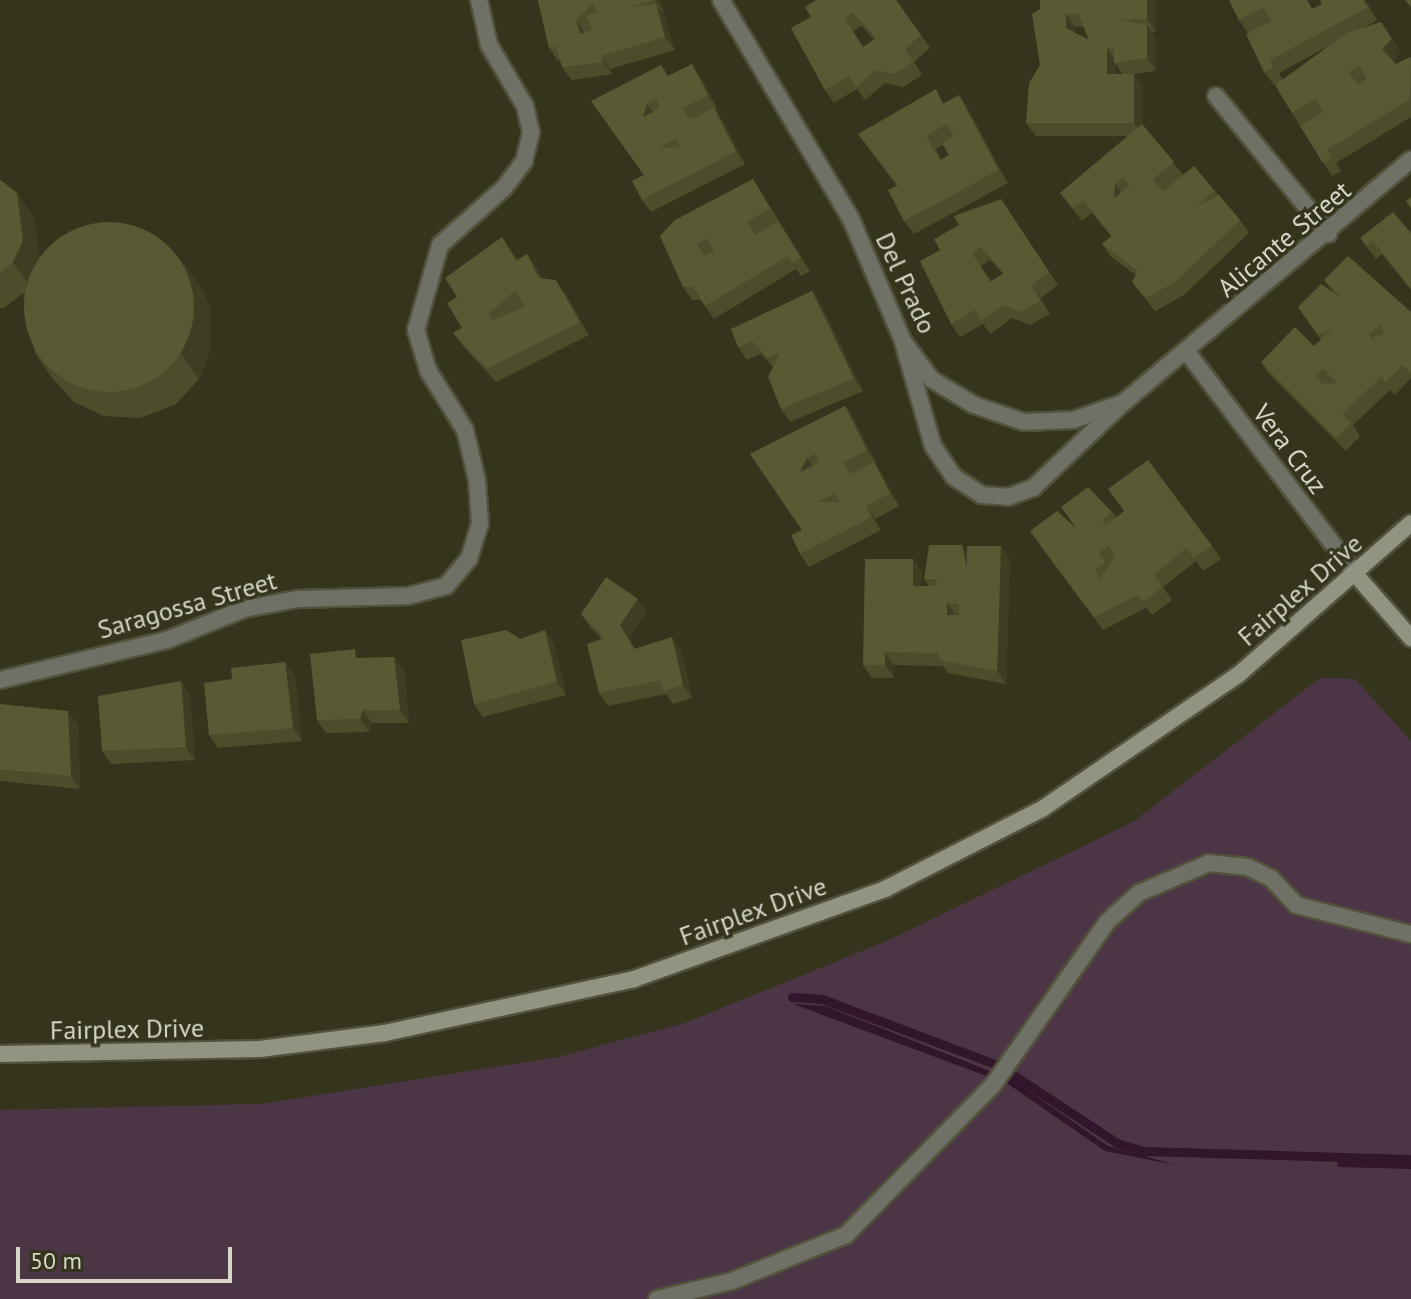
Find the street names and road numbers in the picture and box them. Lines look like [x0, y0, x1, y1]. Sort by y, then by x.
street label: Alicante Street [1211, 174, 1357, 304]
street label: Del Prado [869, 227, 943, 339]
street label: Vera Cruz [1246, 398, 1334, 500]
street label: Fairplex Drive [1231, 527, 1369, 653]
street label: Saragossa Street [94, 565, 280, 645]
street label: Fairplex Drive [675, 870, 831, 952]
street label: Fairplex Drive [49, 1012, 205, 1046]

